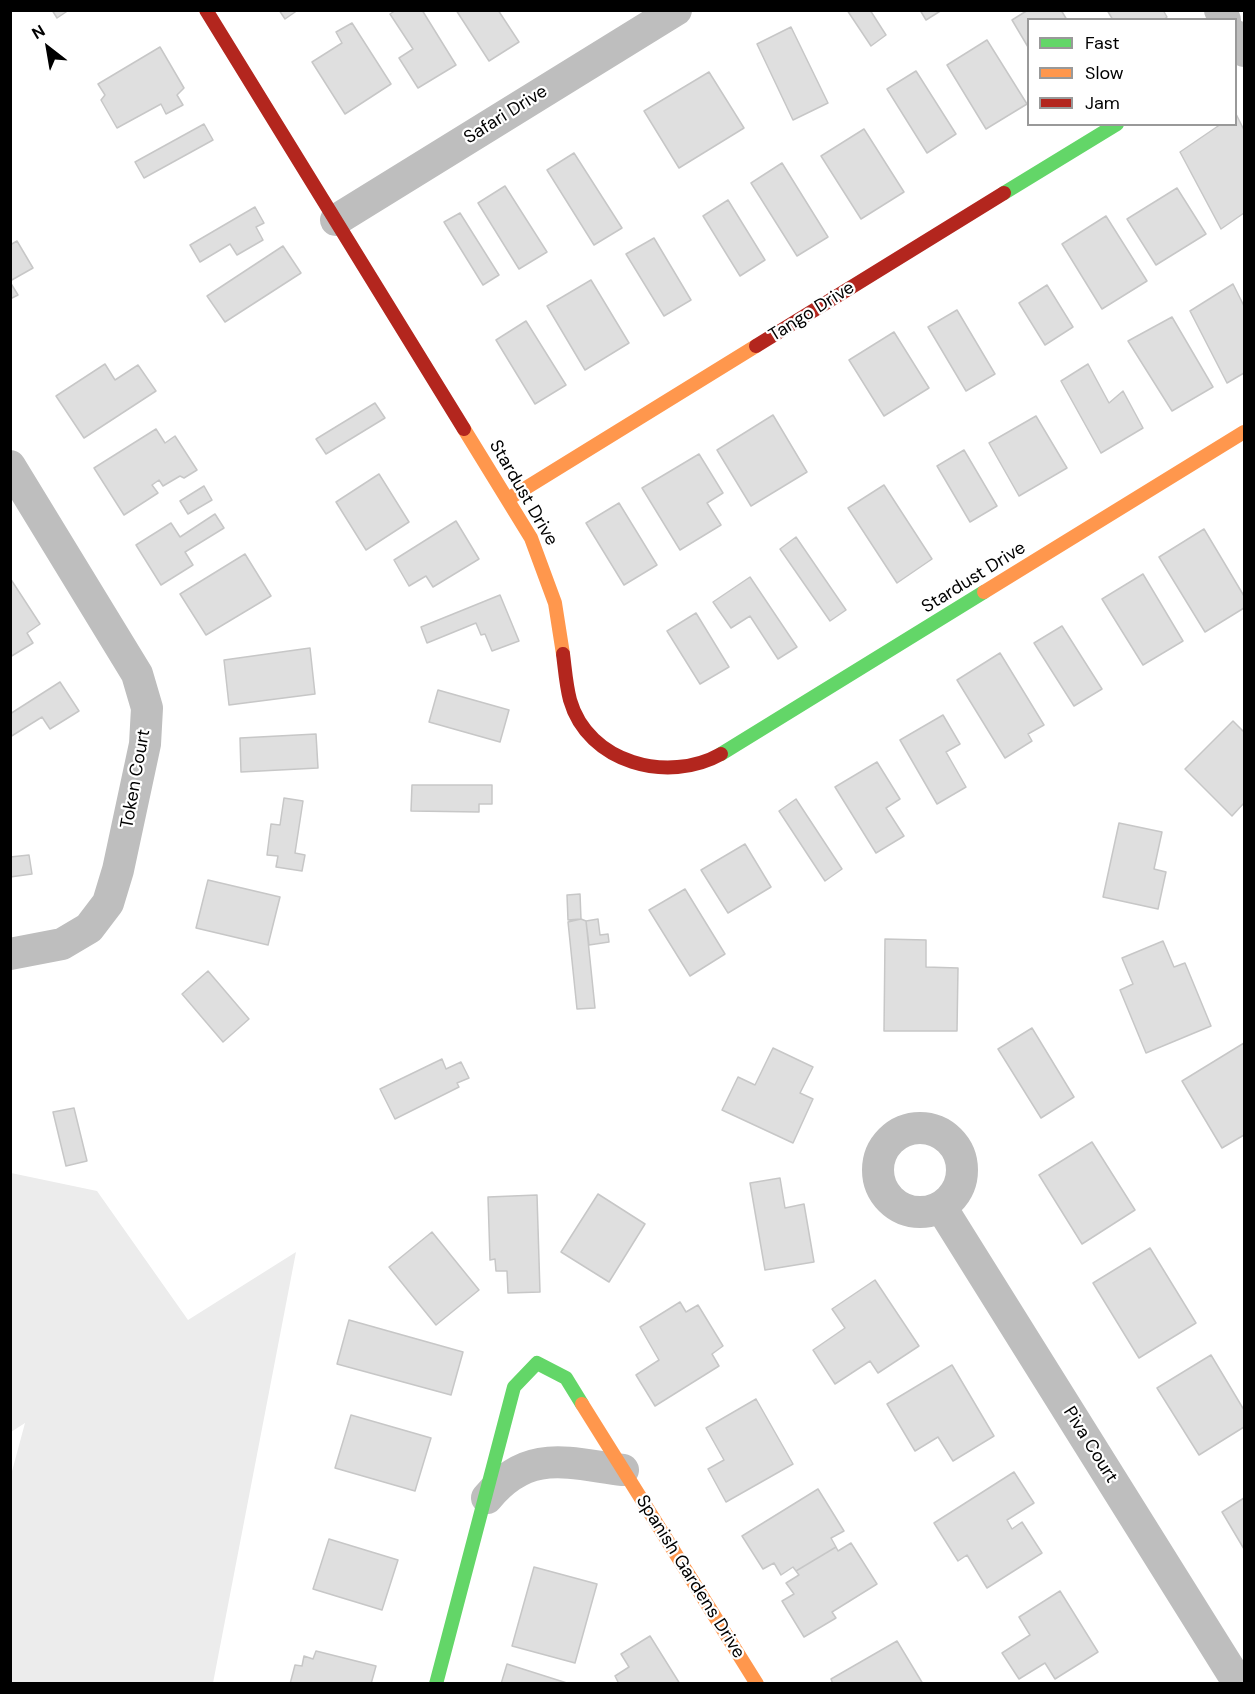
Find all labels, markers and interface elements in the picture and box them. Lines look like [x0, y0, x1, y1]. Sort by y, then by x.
north arrow [18, 18, 78, 78]
legend [1027, 18, 1237, 126]
text: N [28, 20, 49, 44]
text: Fast [1085, 31, 1120, 55]
text: Slow [1085, 61, 1124, 85]
street label: Safari Drive [460, 81, 552, 149]
text: Jam [1085, 91, 1120, 115]
street label: Tango Drive [765, 277, 859, 347]
street label: Stardust Drive [484, 436, 562, 550]
street label: Stardust Drive [918, 537, 1030, 619]
street label: Token Court [117, 728, 155, 830]
street label: Piva Court [1058, 1403, 1122, 1487]
street label: Spanish Gardens Drive [631, 1491, 749, 1663]

